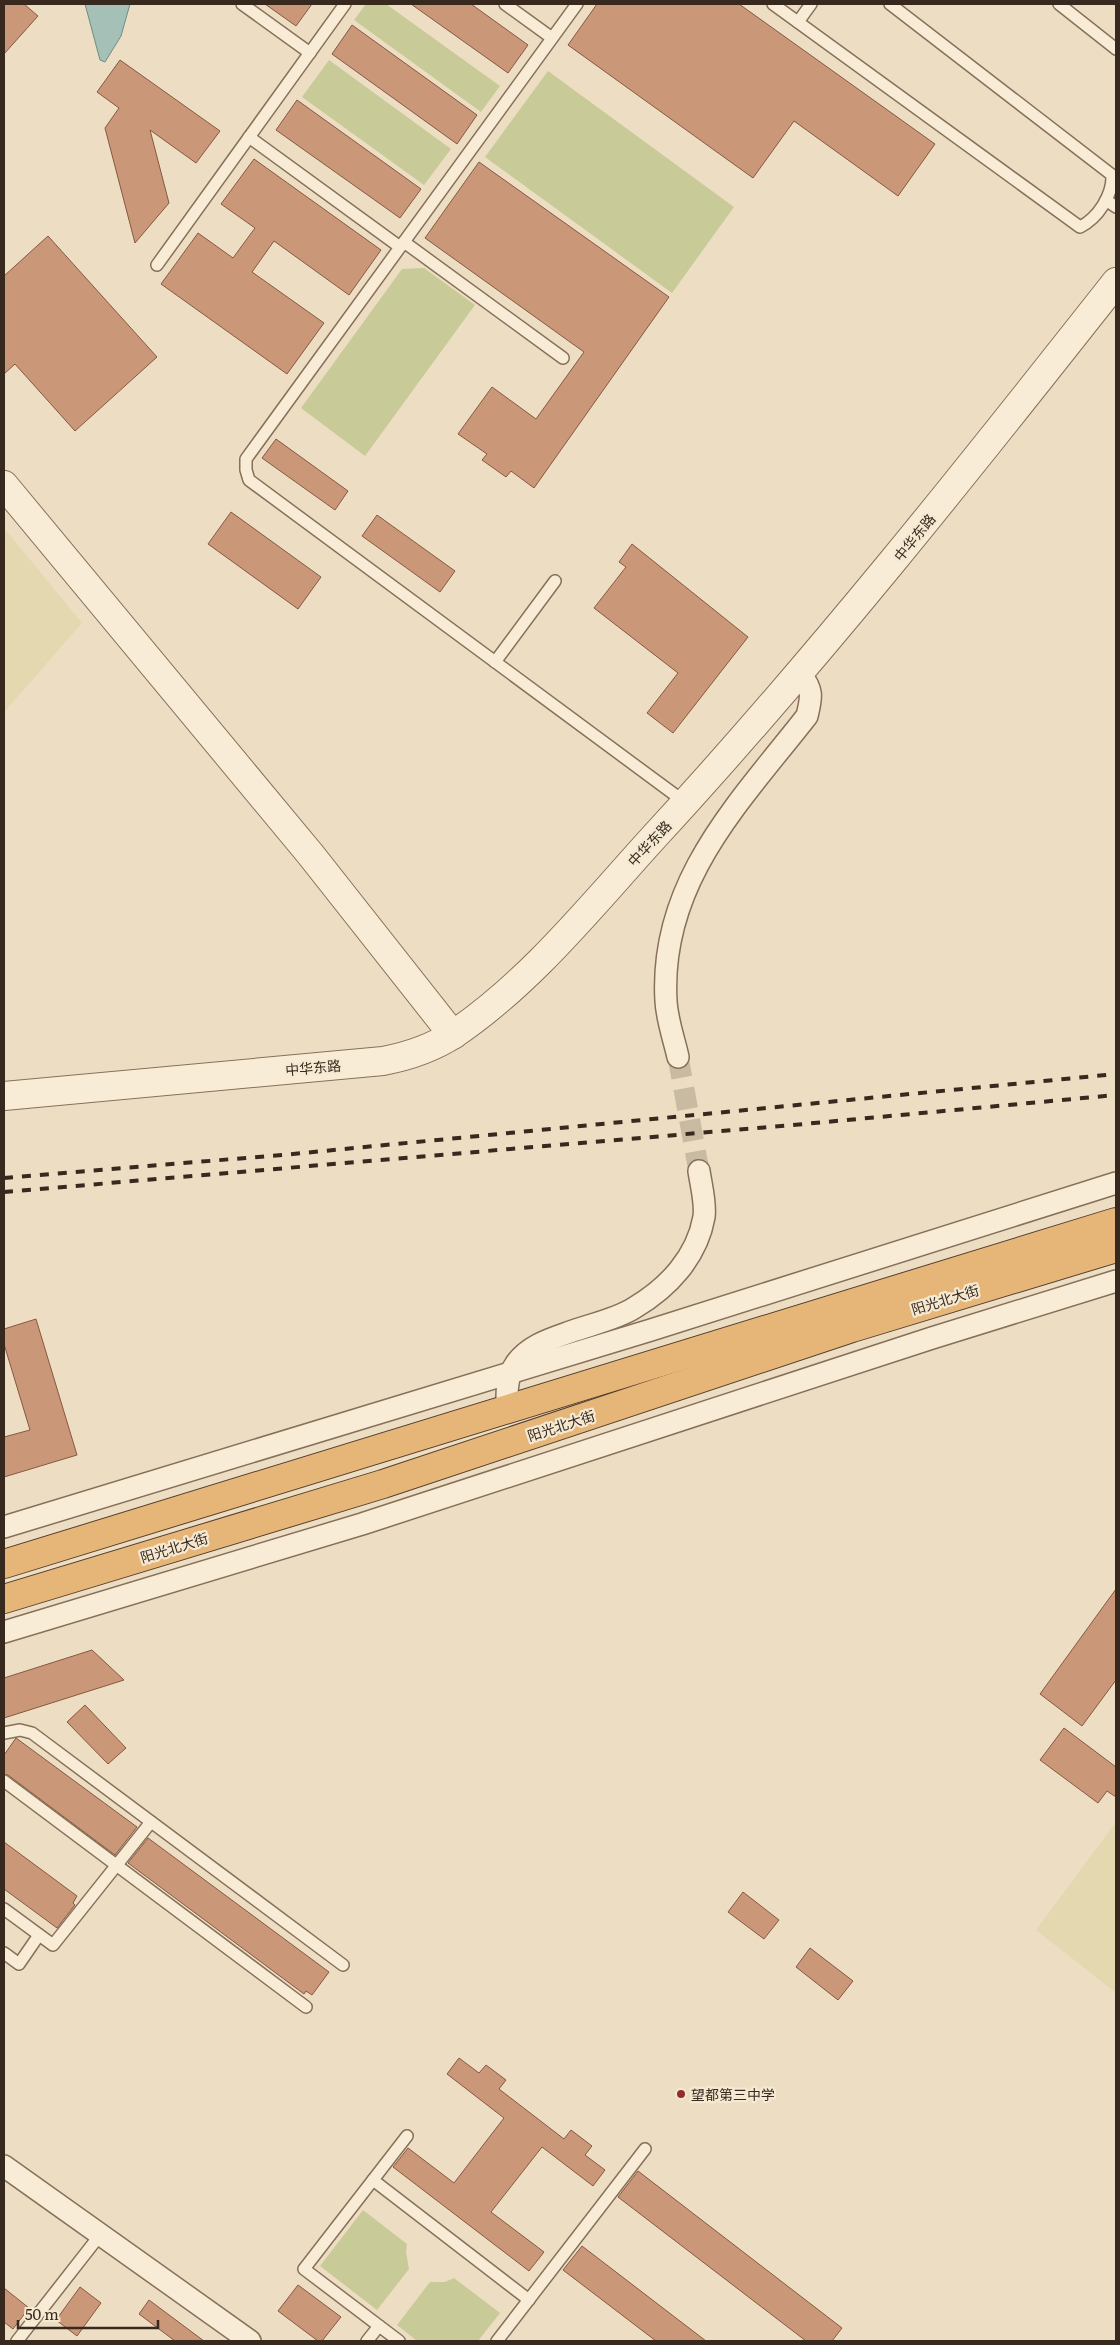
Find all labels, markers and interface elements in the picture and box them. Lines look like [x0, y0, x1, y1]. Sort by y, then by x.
street label: 中华东路 [889, 509, 939, 565]
street label: 中华东路 [623, 816, 675, 870]
street label: 中华东路 [284, 1055, 342, 1079]
street label: 阳光北大街 [909, 1279, 981, 1319]
street label: 阳光北大街 [525, 1405, 597, 1445]
street label: 阳光北大街 [138, 1527, 210, 1567]
place label: 望都第三中学 [691, 2084, 775, 2104]
marker: 望都第三中学 [675, 2088, 687, 2100]
scale bar [18, 2298, 158, 2330]
text: 50 m [25, 2302, 59, 2325]

